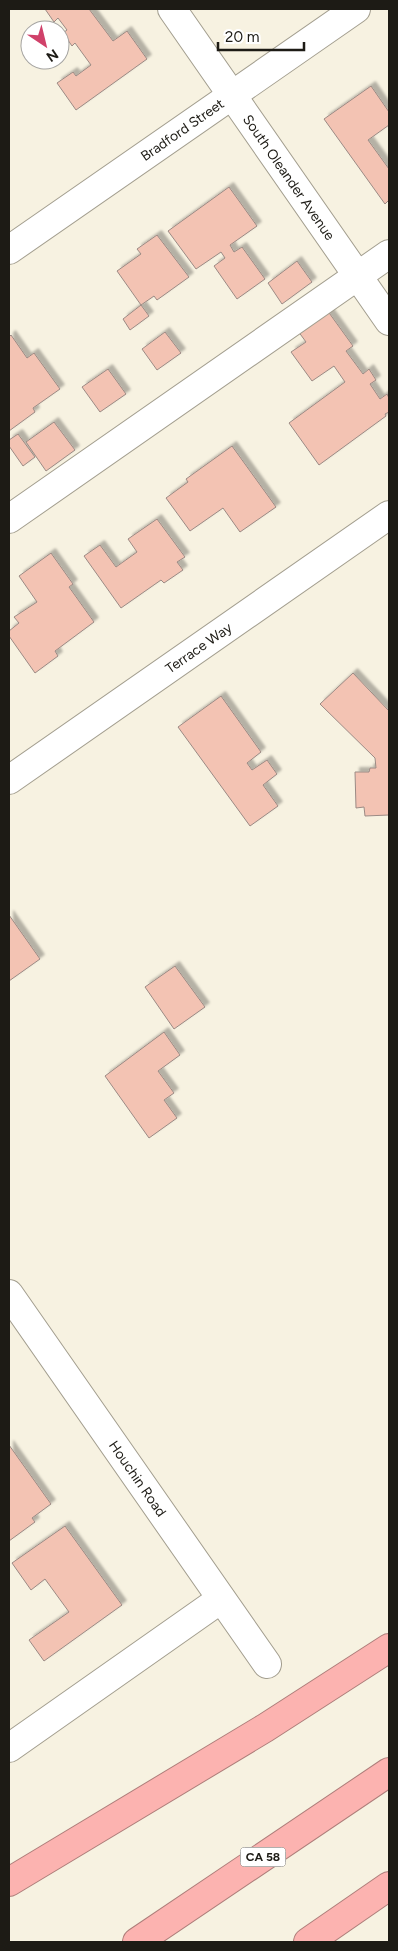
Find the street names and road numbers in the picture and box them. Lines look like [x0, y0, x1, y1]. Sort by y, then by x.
street label: Bradford Street [138, 95, 228, 165]
street label: South Oleander Avenue [239, 111, 338, 244]
street label: Terrace Way [162, 619, 236, 677]
street label: Houchin Road [105, 1438, 170, 1520]
road number: CA 58 [240, 1848, 286, 1866]

